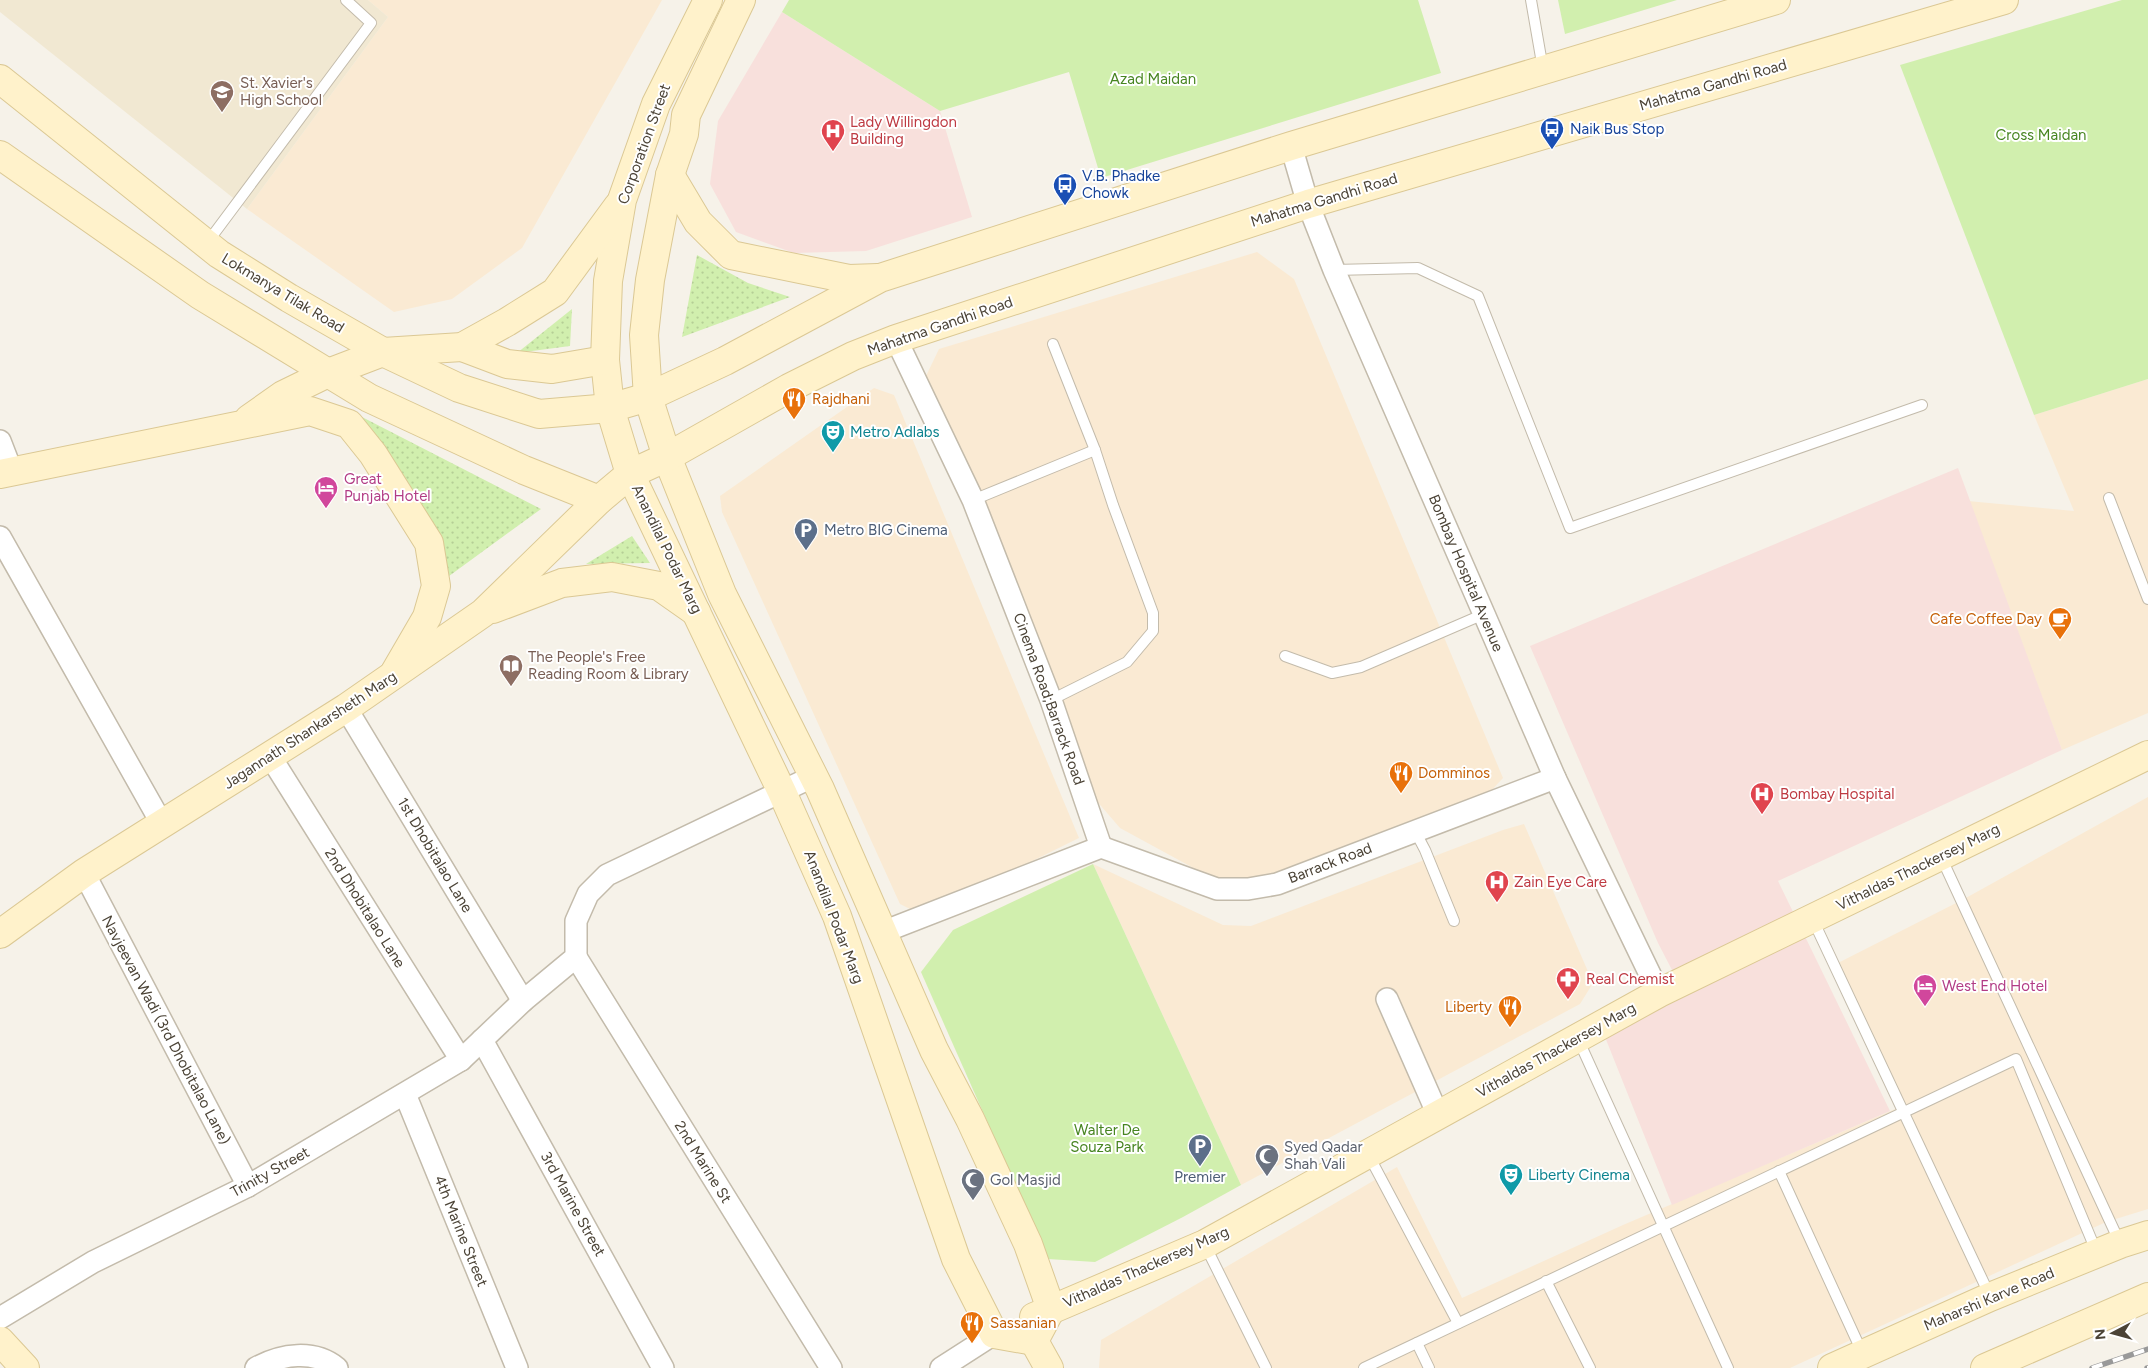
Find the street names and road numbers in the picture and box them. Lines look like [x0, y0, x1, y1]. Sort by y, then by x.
street label: Mahatma Gandhi Road [1637, 55, 1789, 115]
street label: Corporation Street [614, 81, 674, 207]
street label: Mahatma Gandhi Road [1248, 169, 1400, 231]
street label: Lokmanya Tilak Road [218, 249, 348, 337]
street label: Mahatma Gandhi Road [865, 293, 1015, 359]
street label: Anandilal Podar Marg [628, 481, 706, 617]
street label: Bombay Hospital Avenue [1425, 492, 1507, 654]
street label: Cinema Road;Barrack Road [1009, 611, 1089, 787]
street label: Jagannath Shankarsheth Marg [220, 667, 400, 793]
street label: 1st Dhobitalao Lane [394, 794, 476, 916]
street label: Vithaldas Thackersey Marg [1833, 820, 2003, 914]
street label: Barrack Road [1286, 839, 1374, 887]
street label: 2nd Dhobitalao Lane [321, 845, 409, 971]
street label: Anandilal Podar Marg [800, 848, 868, 986]
street label: Navjeevan Wadi (3rd Dhobitalao Lane) [98, 913, 234, 1147]
street label: Vithaldas Thackersey Marg [1473, 999, 1639, 1101]
street label: 2nd Marine St [671, 1118, 736, 1207]
street label: Trinity Street [227, 1143, 313, 1201]
street label: 3rd Marine Street [537, 1149, 609, 1260]
street label: 4th Marine Street [431, 1173, 492, 1289]
street label: Vithaldas Thackersey Marg [1060, 1222, 1232, 1312]
street label: Maharshi Karve Road [1921, 1263, 2057, 1335]

